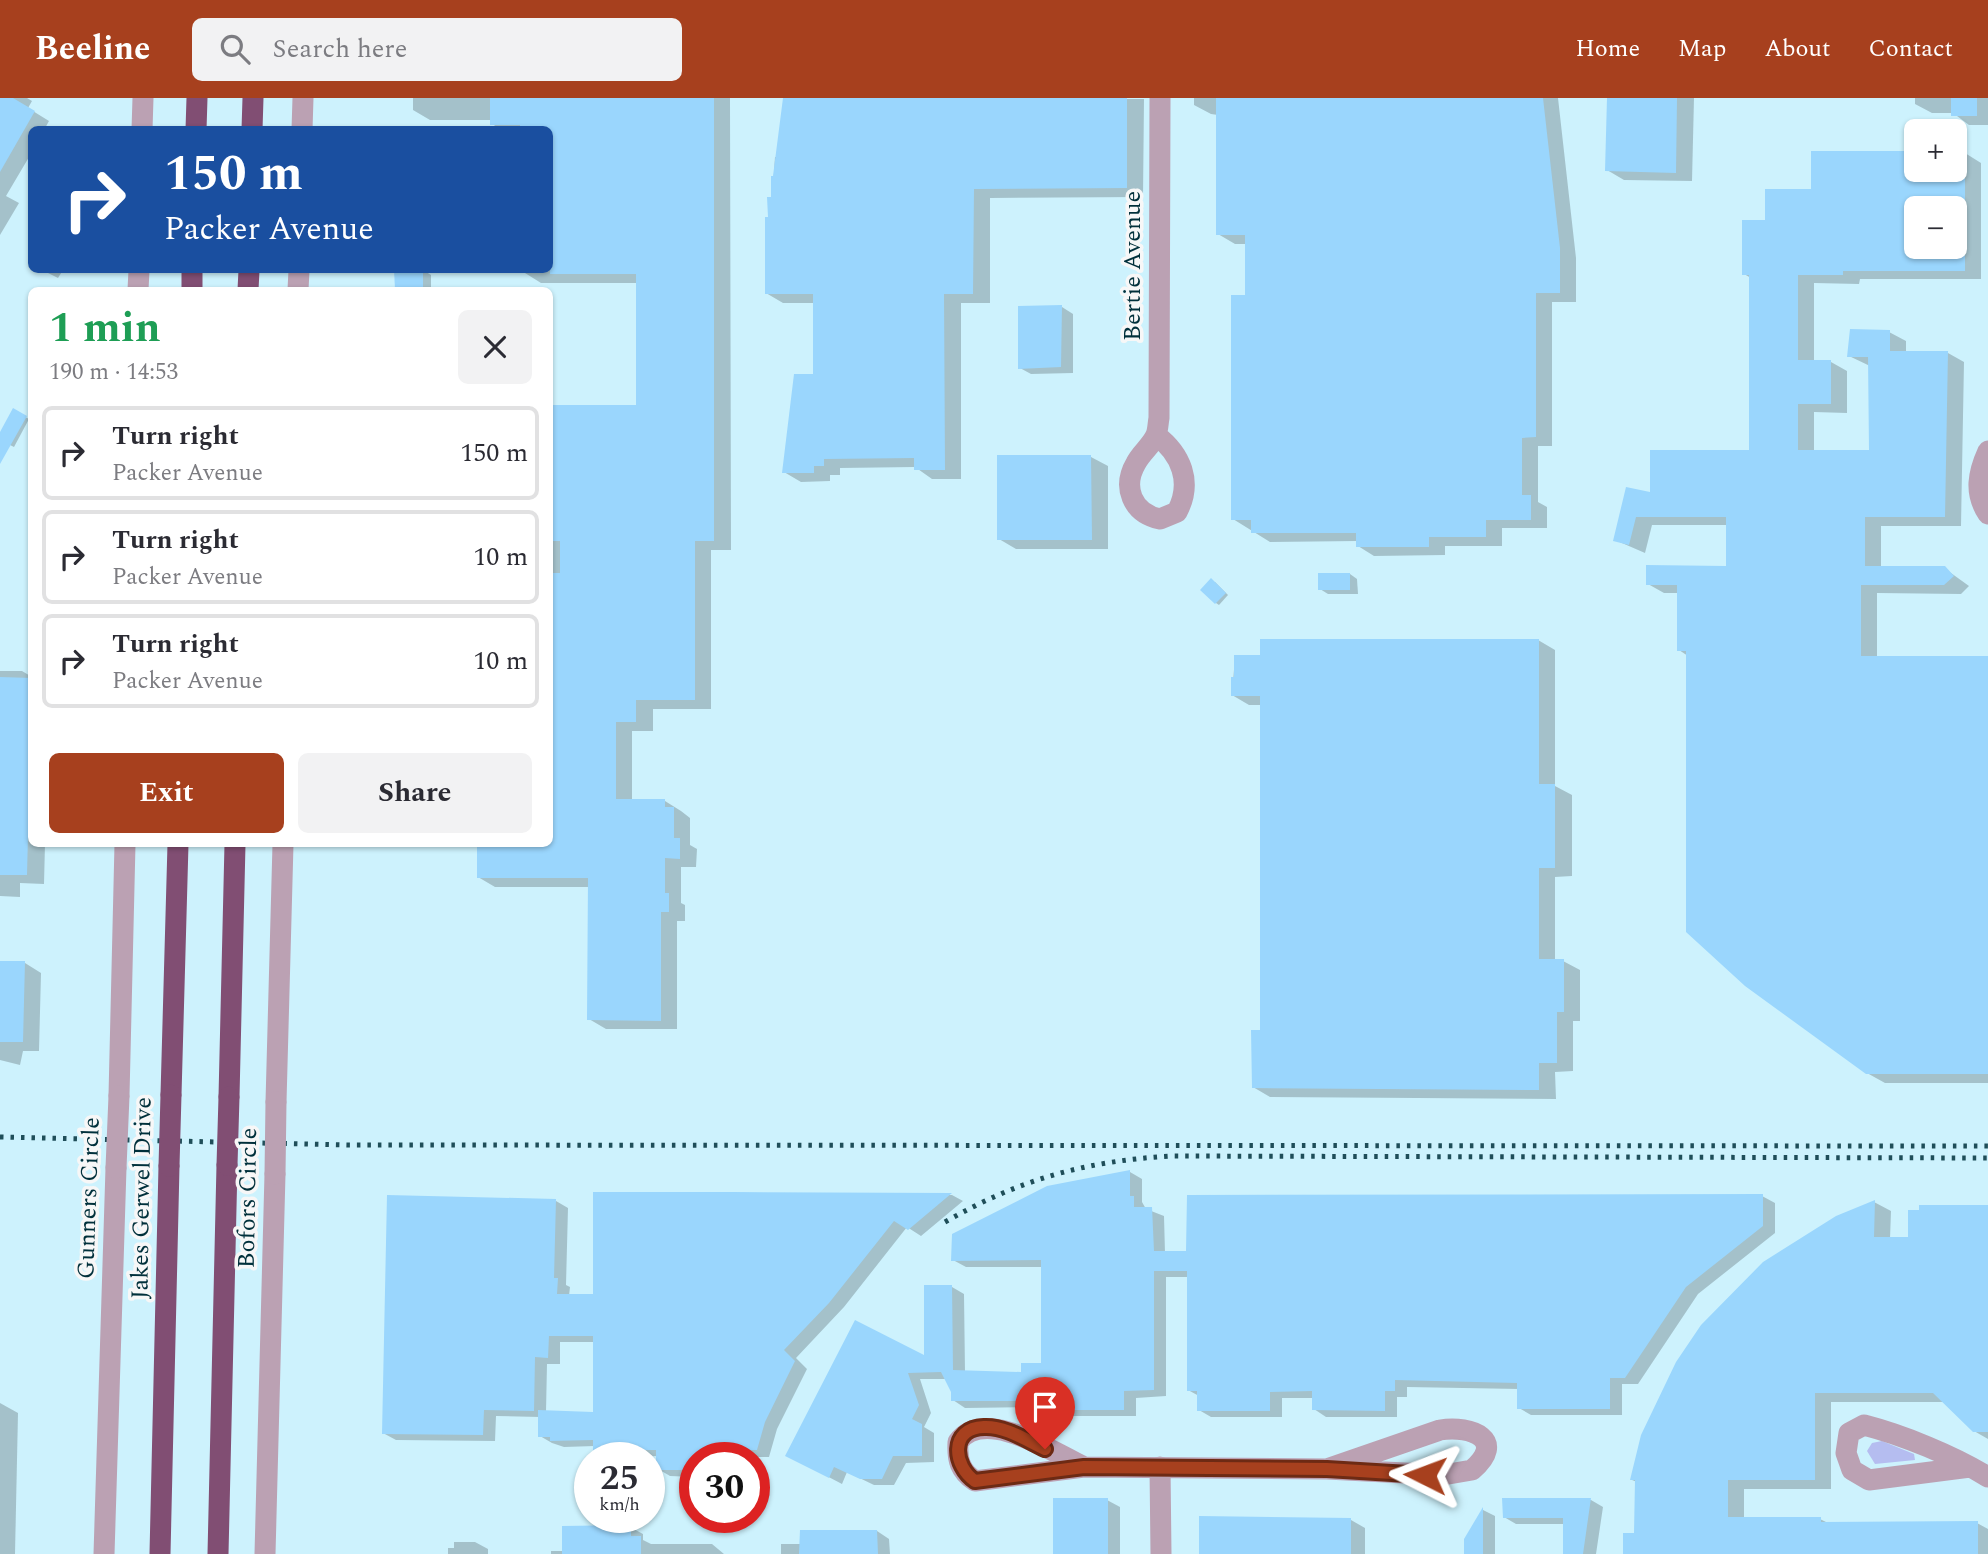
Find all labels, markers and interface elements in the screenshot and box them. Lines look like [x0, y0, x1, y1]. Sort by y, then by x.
search box [192, 18, 682, 81]
text: Beeline [35, 24, 150, 74]
text: Search here [272, 29, 407, 69]
icon: search [216, 30, 254, 68]
text: Home [1575, 31, 1640, 67]
text: Map [1678, 31, 1726, 67]
text: About [1764, 31, 1830, 67]
text: Contact [1868, 31, 1953, 67]
map controls [1904, 119, 1967, 259]
button: + [1904, 119, 1967, 182]
text: 150 m [164, 137, 303, 212]
icon: right [49, 154, 140, 245]
street label: Bertie Avenue [1115, 191, 1151, 341]
button: − [1904, 196, 1967, 259]
text: Packer Avenue [164, 205, 374, 254]
text: 1 min [49, 297, 161, 360]
button: close [458, 310, 532, 384]
text: 190 m · 14:53 [49, 355, 178, 390]
text: Turn right [112, 416, 239, 456]
text: 150 m [460, 433, 528, 473]
icon: right [53, 434, 91, 472]
text: Packer Avenue [112, 456, 263, 491]
text: Turn right [112, 520, 239, 560]
text: 10 m [473, 537, 528, 577]
icon: right [53, 538, 91, 576]
text: Packer Avenue [112, 560, 263, 595]
text: Turn right [112, 624, 239, 664]
text: 10 m [473, 641, 528, 681]
icon: right [53, 642, 91, 680]
text: Packer Avenue [112, 664, 263, 699]
button: Exit [49, 753, 284, 833]
button: Share [298, 753, 532, 833]
street label: Jakes Gerwel Drive [122, 1097, 162, 1299]
street label: Gunners Circle [68, 1116, 110, 1280]
street label: Bofors Circle [229, 1127, 267, 1269]
pin [1015, 1377, 1075, 1449]
icon: arrive [1026, 1388, 1064, 1426]
position arrow [1388, 1438, 1462, 1512]
speed limit sign: 30 [679, 1442, 770, 1533]
text: 25 [600, 1452, 639, 1505]
text: km/h [599, 1491, 640, 1518]

